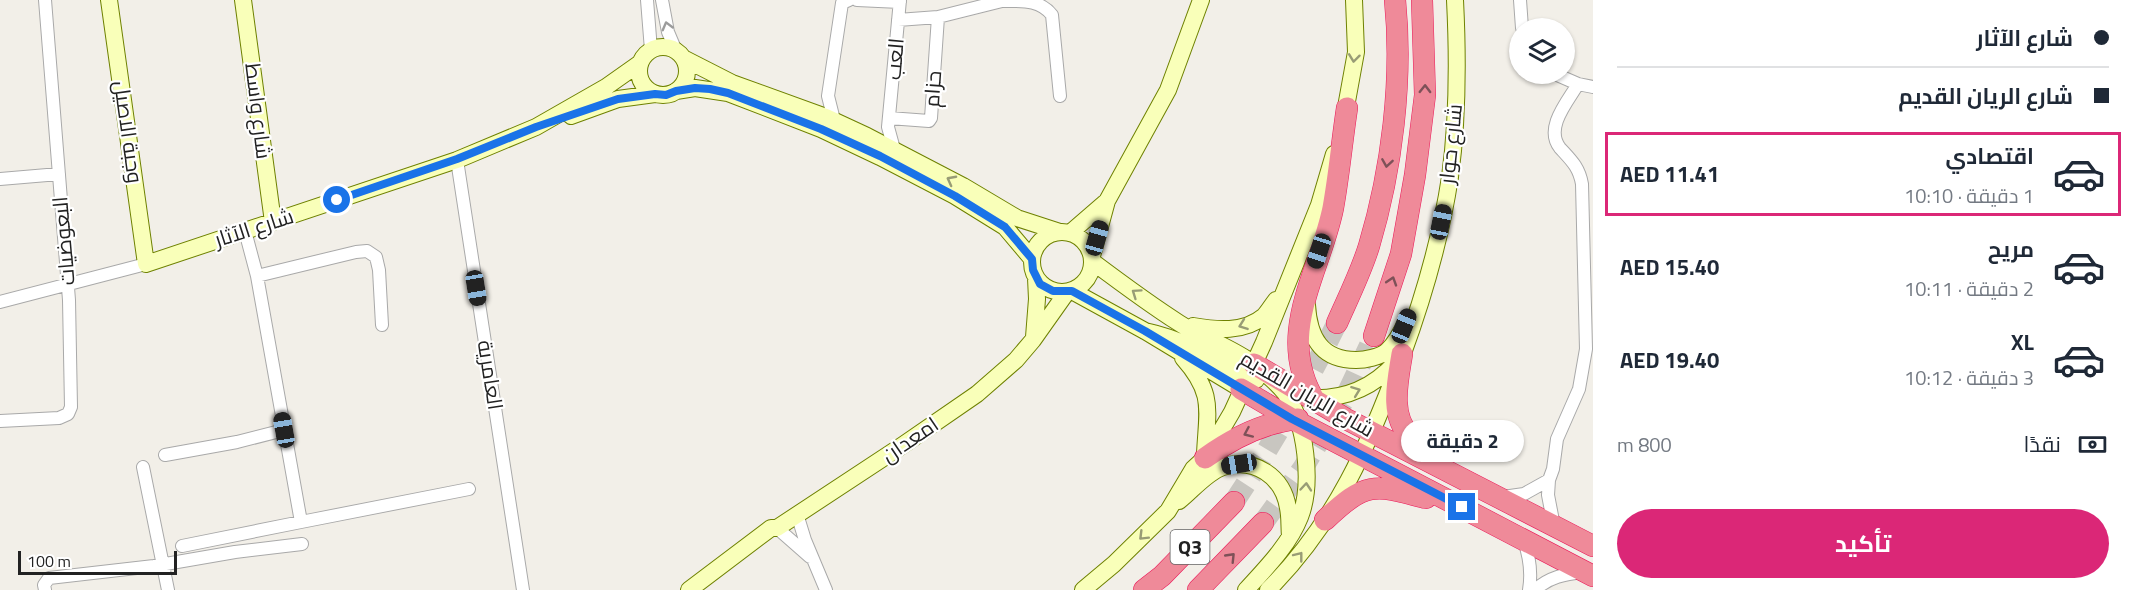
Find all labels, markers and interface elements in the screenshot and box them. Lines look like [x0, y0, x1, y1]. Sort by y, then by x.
map controls [1509, 18, 1575, 84]
button: layers [1509, 18, 1575, 84]
one-way arrow [662, 21, 675, 31]
text: شارع الآثار [1976, 21, 2073, 55]
street label: العب [876, 37, 912, 81]
one-way arrow [1349, 54, 1361, 63]
street label: شارع واسط [237, 61, 281, 161]
street label: حزام [915, 69, 949, 108]
street label: وجبة الاصيل [106, 78, 152, 185]
text: شارع الريان القديم [1898, 79, 2073, 113]
one-way arrow [1419, 84, 1431, 93]
street label: شارع حوار [1430, 102, 1470, 186]
text: اقتصادي [1945, 139, 2034, 173]
icon: car [2052, 147, 2106, 201]
text: AED 11.41 [1620, 157, 1719, 191]
one-way arrow [1382, 158, 1394, 167]
one-way arrow [947, 175, 958, 187]
text: 1 دقيقة · 10:10 [1904, 180, 2034, 211]
route start [323, 186, 350, 213]
street label: البعوضيات [43, 195, 83, 287]
street label: شارع الآثار [209, 199, 298, 255]
car [1429, 203, 1453, 241]
car [1083, 218, 1111, 258]
car [1305, 231, 1333, 271]
text: مريح [1988, 232, 2034, 266]
icon: car [2052, 240, 2106, 294]
text: AED 15.40 [1620, 250, 1719, 284]
car [464, 269, 488, 307]
text: 2 دقيقة · 10:11 [1904, 273, 2034, 304]
one-way arrow [1385, 276, 1397, 286]
one-way arrow [1132, 289, 1143, 300]
car [1389, 306, 1419, 346]
one-way arrow [1238, 318, 1249, 331]
text: XL [2011, 325, 2034, 359]
icon: car [2052, 333, 2106, 387]
street label: العامرية [470, 338, 512, 412]
street label: شارع الريان القديم [1234, 342, 1381, 445]
text: AED 19.40 [1620, 343, 1719, 377]
text: 3 دقيقة · 10:12 [1904, 362, 2034, 393]
one-way arrow [1350, 385, 1361, 398]
street label: امعدان [874, 408, 945, 470]
car [272, 411, 296, 449]
callout: 2 دقيقة [1400, 420, 1524, 462]
one-way arrow [1244, 425, 1255, 437]
text: 2 دقيقة [1426, 425, 1499, 456]
text: نقدًا [2023, 427, 2061, 461]
icon: cash [2076, 428, 2109, 461]
text: 800 m [1617, 429, 1672, 460]
car [1220, 452, 1258, 476]
one-way arrow [1299, 483, 1312, 492]
route end [1448, 493, 1475, 520]
button: تأكيد [1617, 509, 2109, 578]
one-way arrow [1140, 528, 1151, 539]
road number: Q3 [1170, 530, 1210, 564]
scale bar [18, 548, 177, 576]
text: 100 m [27, 549, 71, 573]
one-way arrow [1291, 551, 1302, 562]
one-way arrow [1223, 553, 1234, 564]

